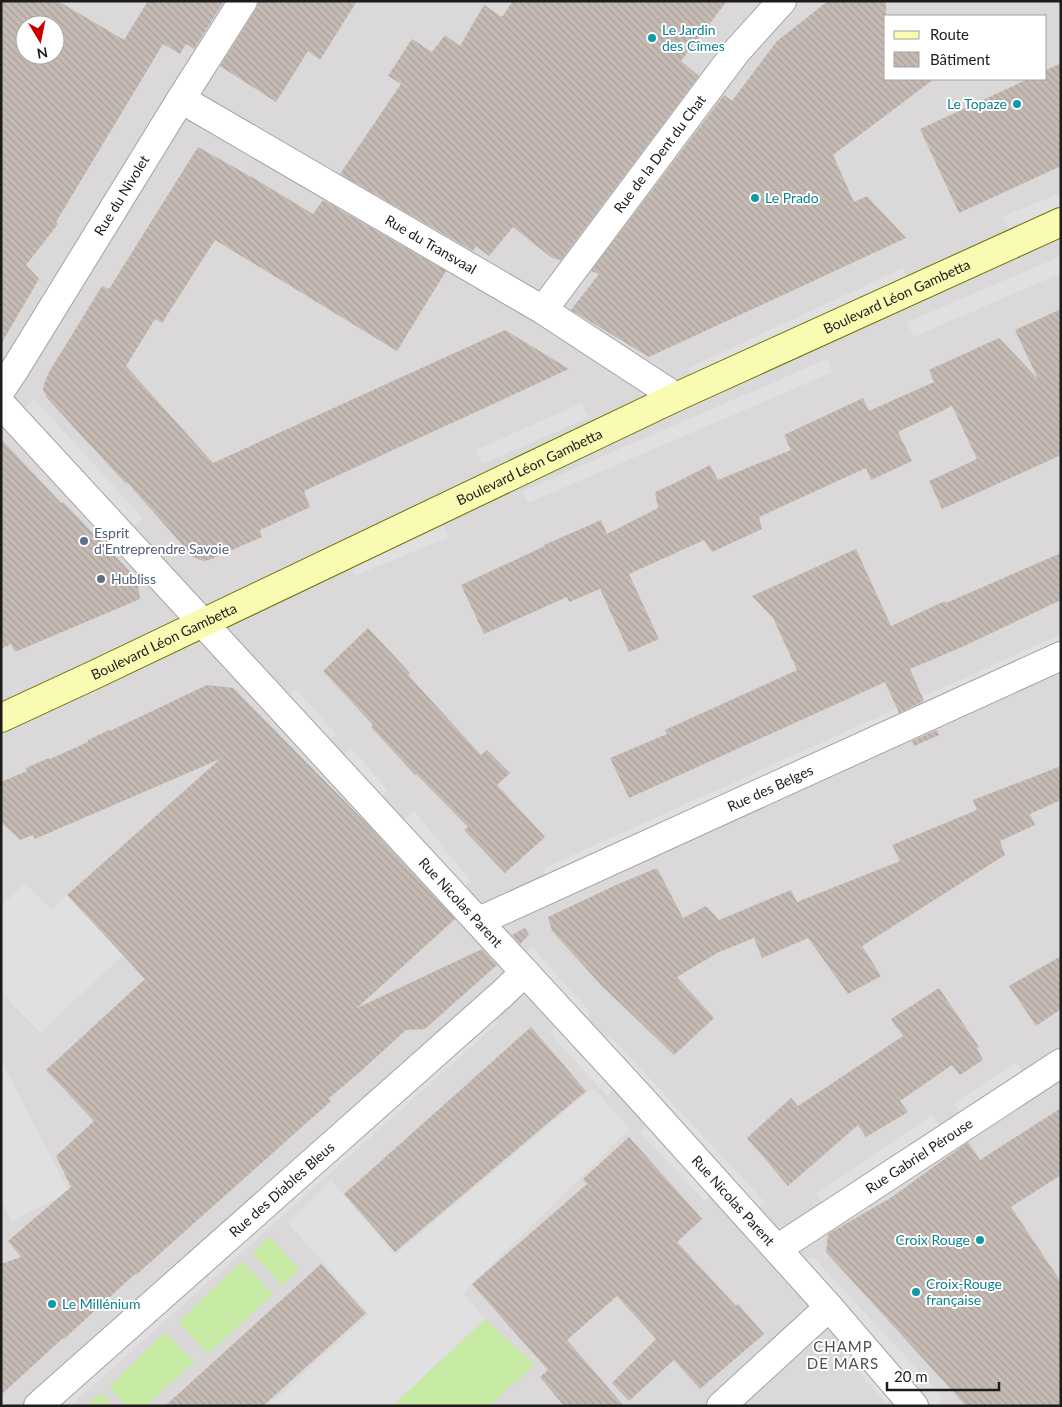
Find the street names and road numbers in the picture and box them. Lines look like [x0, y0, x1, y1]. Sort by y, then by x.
street label: Rue de la Dent du Chat [610, 91, 709, 216]
street label: Rue du Nivolet [90, 152, 152, 238]
street label: Rue du Transvaal [382, 211, 480, 277]
street label: Boulevard Léon Gambetta [821, 255, 973, 337]
street label: Boulevard Léon Gambetta [454, 425, 605, 509]
street label: Boulevard Léon Gambetta [88, 599, 239, 683]
street label: Rue des Belges [724, 761, 816, 815]
street label: Rue Nicolas Parent [415, 854, 506, 950]
street label: Rue Gabriel Pérouse [862, 1114, 976, 1197]
street label: Rue des Diables Bleus [225, 1138, 337, 1240]
street label: Rue Nicolas Parent [688, 1152, 779, 1249]

